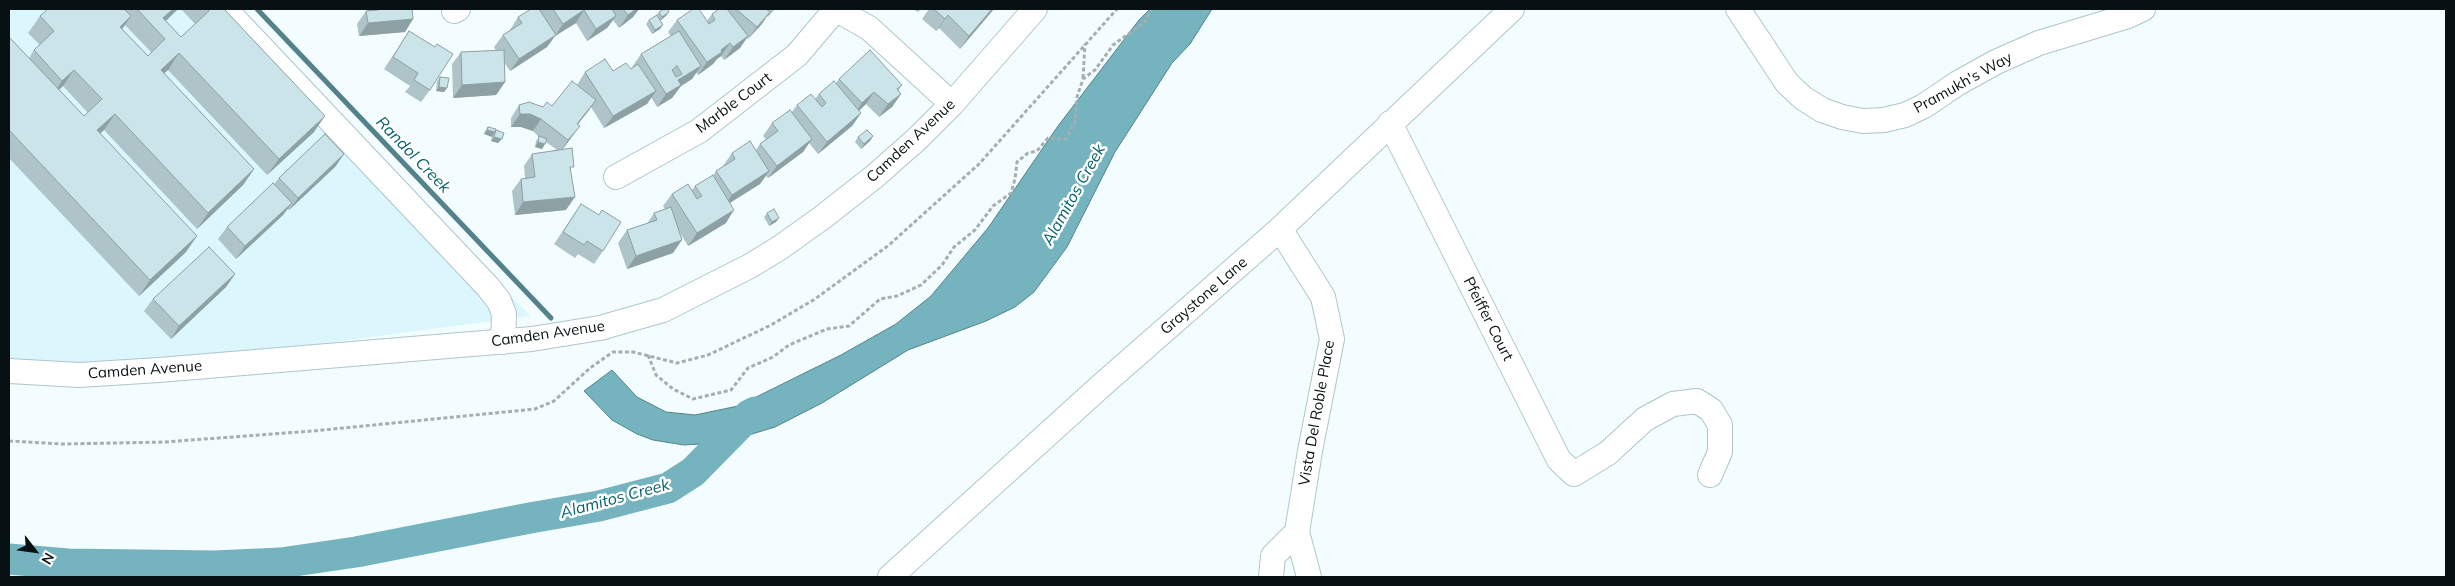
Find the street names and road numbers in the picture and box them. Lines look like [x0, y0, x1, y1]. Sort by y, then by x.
street label: Pramukh's Way [1911, 49, 2015, 117]
street label: Marble Court [693, 69, 775, 137]
street label: Camden Avenue [863, 95, 959, 187]
street label: Graystone Lane [1157, 253, 1251, 339]
street label: Pfeiffer Court [1459, 274, 1517, 364]
street label: Camden Avenue [490, 317, 606, 351]
street label: Vista Del Roble Place [1295, 339, 1339, 487]
street label: Camden Avenue [87, 357, 203, 383]

